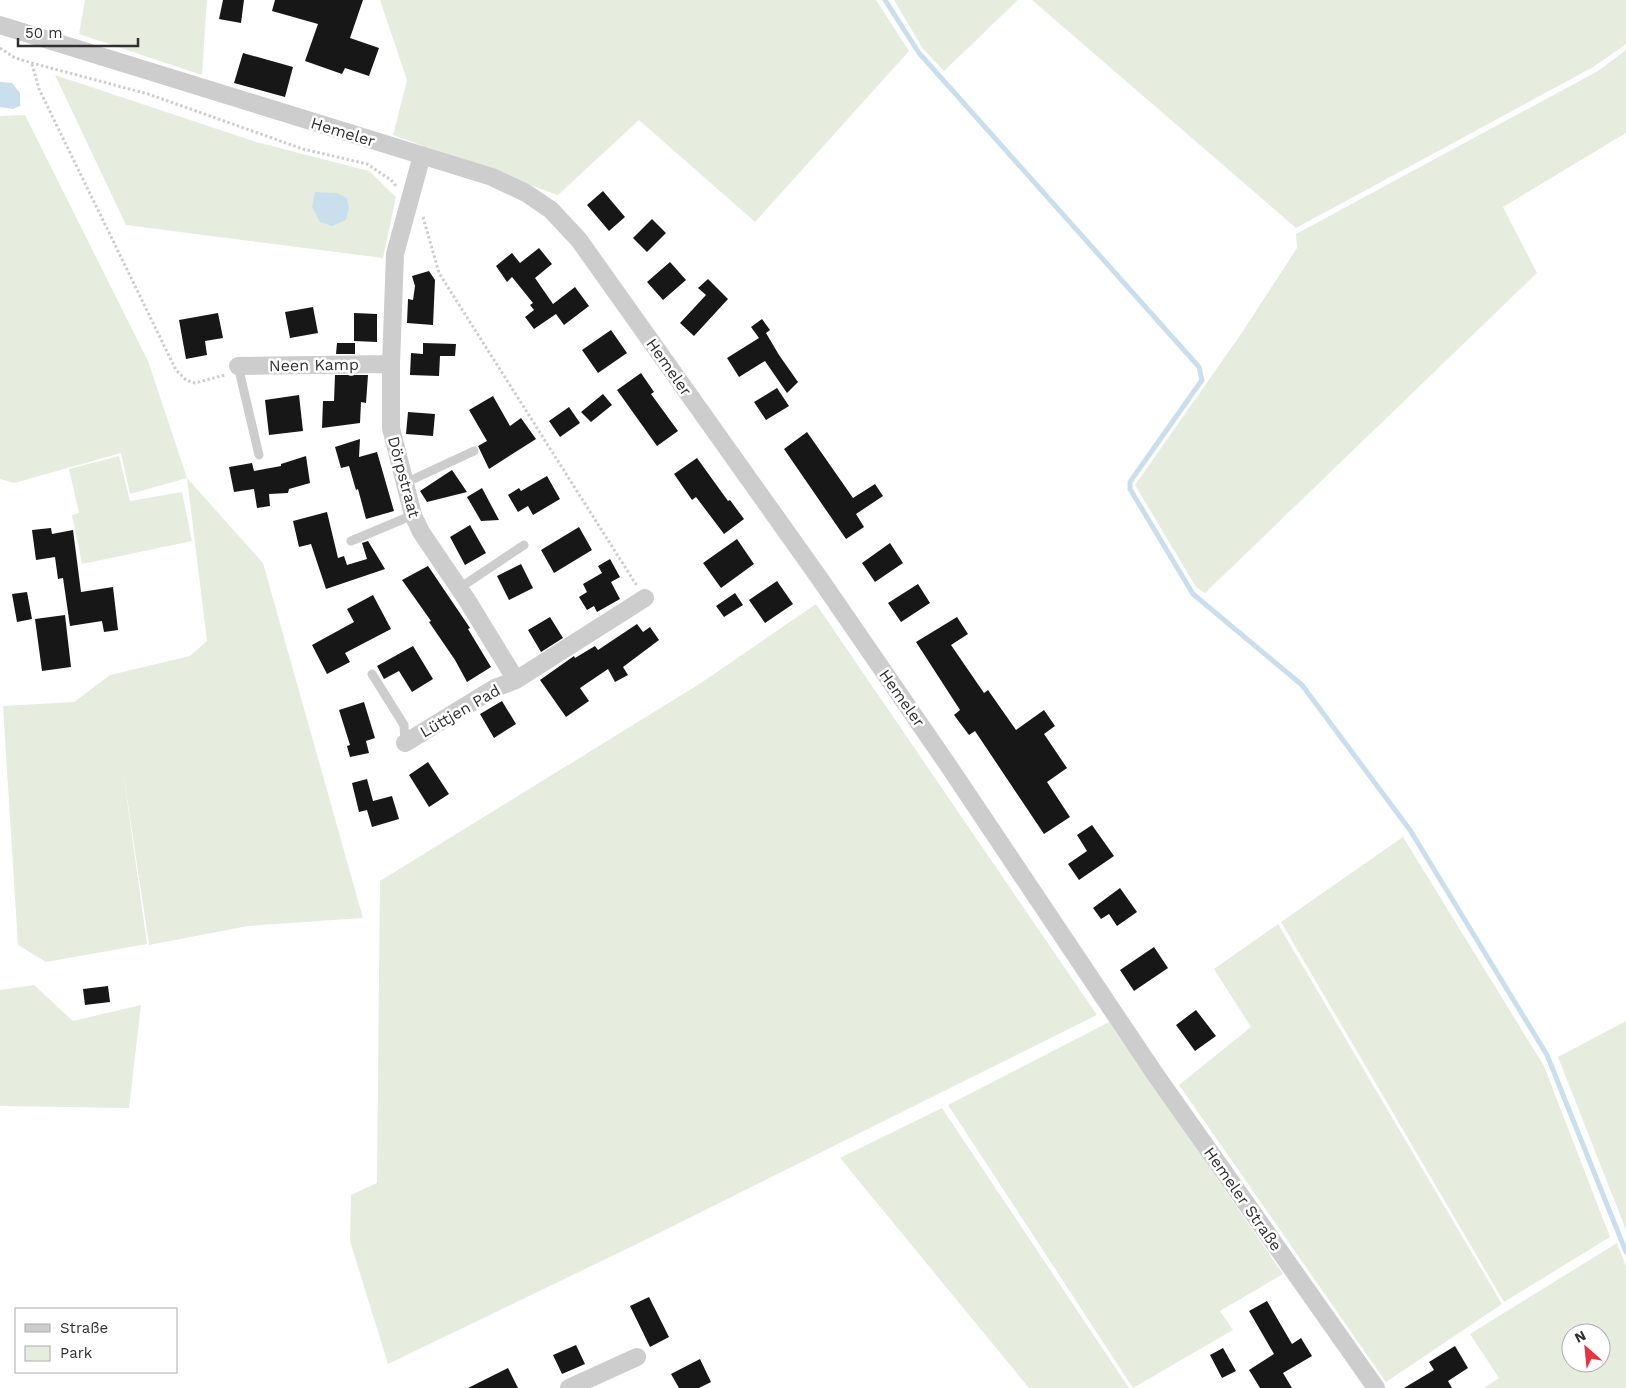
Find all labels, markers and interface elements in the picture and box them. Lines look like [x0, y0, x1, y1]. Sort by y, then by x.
scale bar [18, 15, 138, 47]
text: 50 m [25, 24, 62, 42]
street label: Hemeler [309, 113, 378, 151]
street label: Hemeler [642, 335, 696, 400]
street label: Neen Kamp [269, 355, 359, 375]
street label: Dörpstraat [384, 434, 424, 520]
street label: Hemeler [875, 666, 929, 731]
street label: Lüttjen Pad [417, 680, 503, 742]
street label: Hemeler Straße [1200, 1143, 1286, 1255]
legend [15, 1308, 178, 1373]
text: Straße [60, 1319, 108, 1337]
north arrow [1561, 1323, 1611, 1373]
text: N [1572, 1327, 1588, 1346]
text: Park [60, 1344, 93, 1362]

